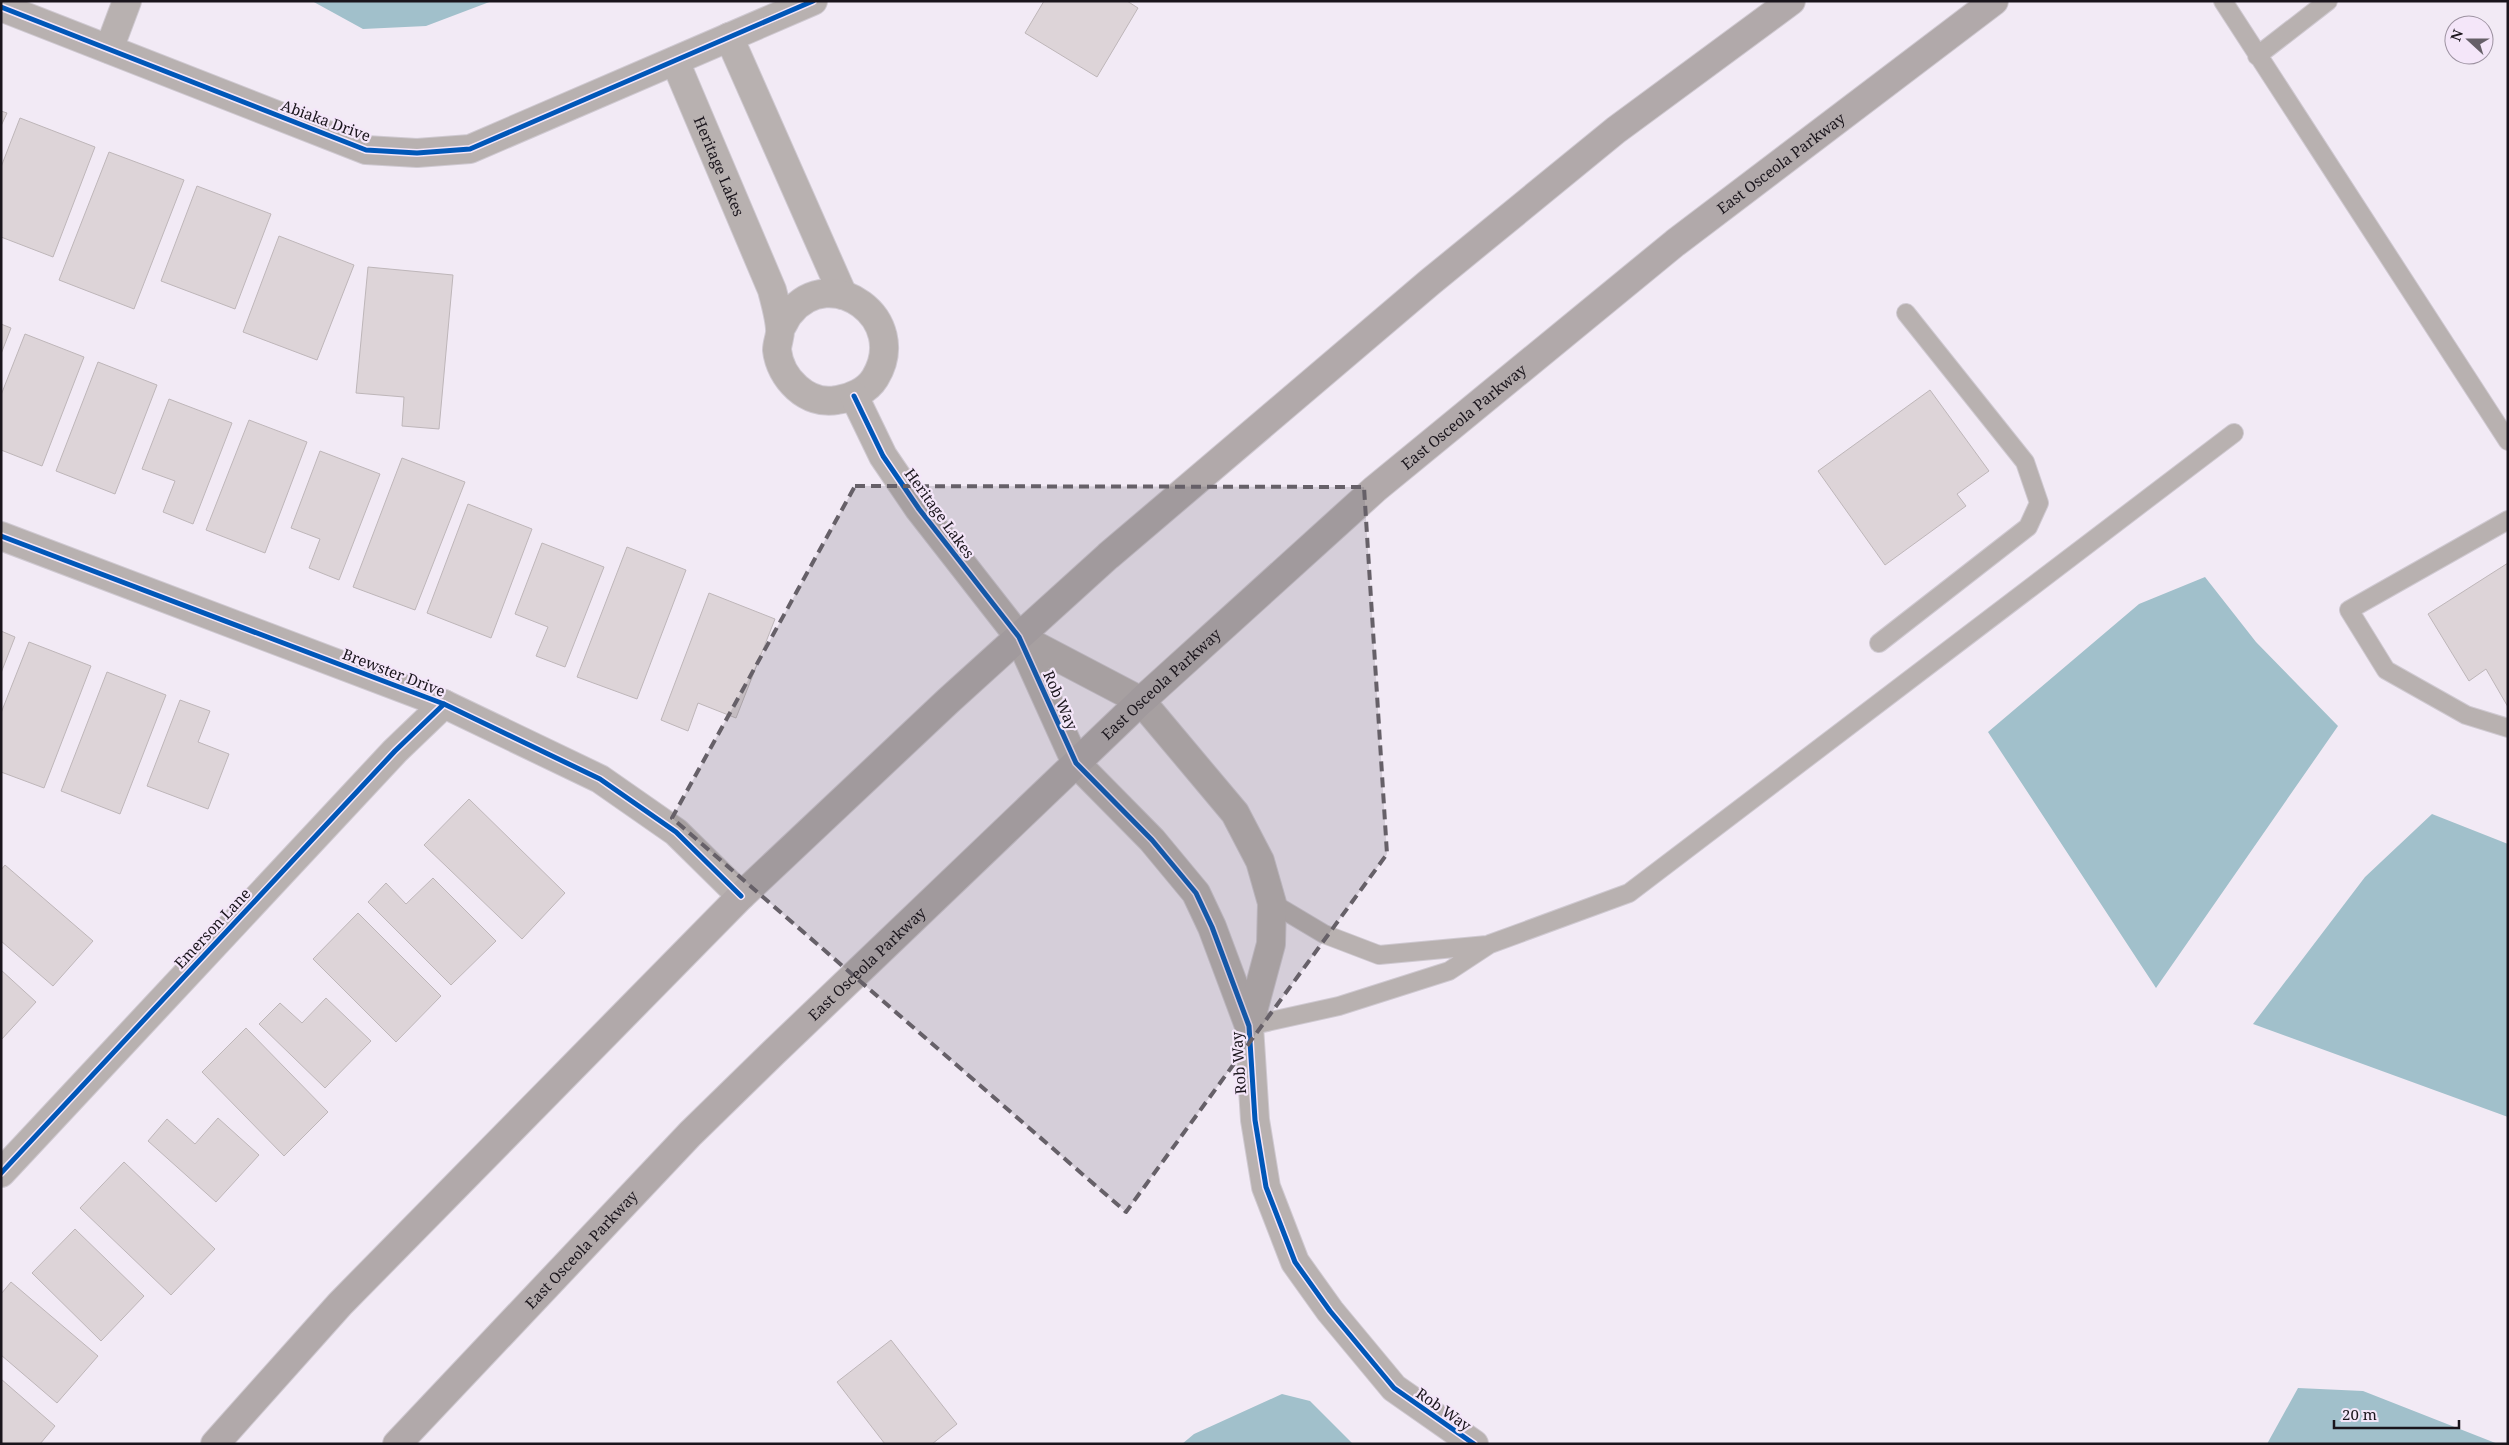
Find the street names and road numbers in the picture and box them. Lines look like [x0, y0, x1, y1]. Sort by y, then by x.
street label: Abiaka Drive [279, 95, 373, 145]
street label: East Osceola Parkway [1712, 108, 1849, 218]
street label: Heritage Lakes [689, 113, 750, 219]
street label: East Osceola Parkway [1397, 359, 1530, 474]
street label: Heritage Lakes [901, 464, 980, 562]
street label: East Osceola Parkway [1097, 623, 1225, 744]
street label: Brewster Drive [340, 643, 448, 701]
street label: Rob Way [1039, 667, 1083, 733]
street label: Emerson Lane [170, 883, 254, 973]
street label: East Osceola Parkway [803, 902, 930, 1025]
street label: Rob Way [1226, 1030, 1250, 1095]
street label: East Osceola Parkway [520, 1185, 642, 1313]
street label: Rob Way [1413, 1383, 1476, 1436]

